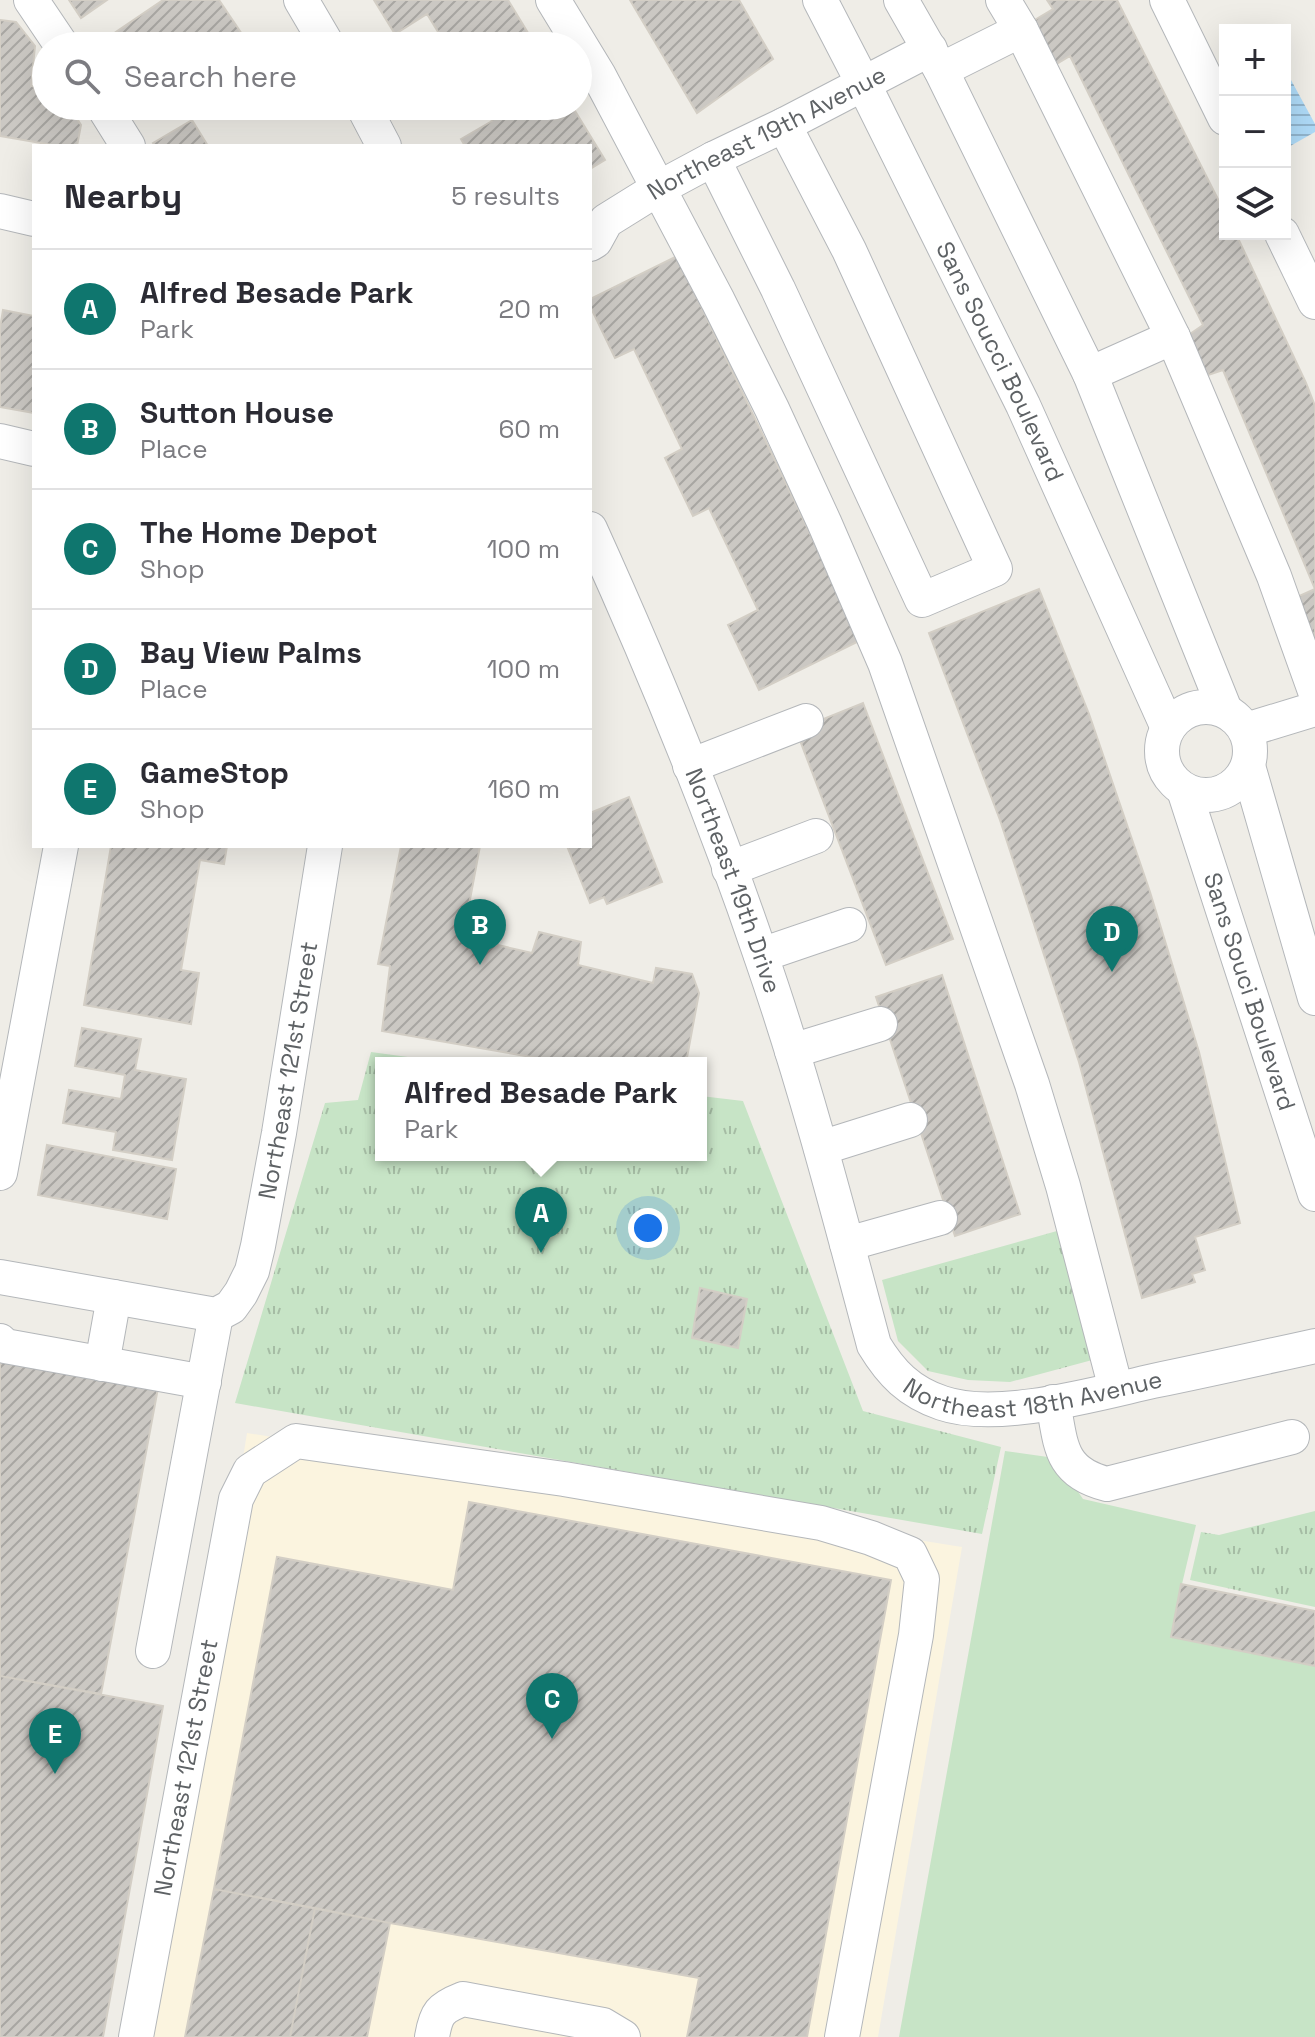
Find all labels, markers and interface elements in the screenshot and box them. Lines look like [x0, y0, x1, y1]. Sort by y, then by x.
map controls [1219, 24, 1291, 240]
button: + [1219, 24, 1291, 96]
search box [32, 32, 592, 120]
icon: search [60, 54, 104, 98]
text: Search here [124, 57, 297, 96]
street label: Northeast 19th Avenue [641, 59, 891, 207]
button: − [1219, 96, 1291, 168]
button: layers [1219, 168, 1291, 240]
text: Nearby [64, 175, 182, 218]
text: 5 results [451, 179, 560, 213]
street label: Sans Soucci Boulevard [929, 236, 1071, 486]
text: Alfred Besade Park [140, 273, 413, 312]
text: A [82, 292, 98, 326]
text: 20 m [499, 292, 560, 326]
text: Park [140, 312, 194, 346]
text: Sutton House [140, 393, 334, 432]
text: B [81, 412, 99, 446]
text: 60 m [498, 412, 560, 446]
text: Place [140, 432, 208, 466]
text: The Home Depot [140, 513, 378, 552]
text: C [82, 532, 98, 566]
text: 100 m [487, 532, 560, 566]
text: Shop [140, 552, 205, 586]
text: Bay View Palms [140, 633, 362, 672]
text: D [81, 652, 99, 686]
text: 100 m [487, 652, 560, 686]
text: Place [140, 672, 208, 706]
text: GameStop [140, 753, 289, 792]
street label: Northeast 19th Drive [678, 764, 789, 997]
text: E [83, 772, 97, 806]
text: 160 m [488, 772, 560, 806]
text: Shop [140, 792, 205, 826]
street label: Sans Souci Boulevard [1197, 869, 1303, 1114]
pin: B [454, 899, 506, 965]
pin: D [1086, 906, 1138, 972]
street label: Northeast 121st Street [251, 939, 324, 1202]
popup [375, 1057, 707, 1161]
text: Alfred Besade Park [404, 1073, 678, 1112]
text: Park [404, 1112, 458, 1146]
pin: A [515, 1187, 567, 1253]
your location [628, 1208, 668, 1248]
street label: Northeast 18th Avenue [903, 1363, 1167, 1391]
text: Northeast 18th Avenue [897, 1364, 1165, 1424]
street label: Northeast 121st Street [147, 1637, 225, 1899]
pin: C [526, 1673, 578, 1739]
pin: E [29, 1708, 81, 1774]

